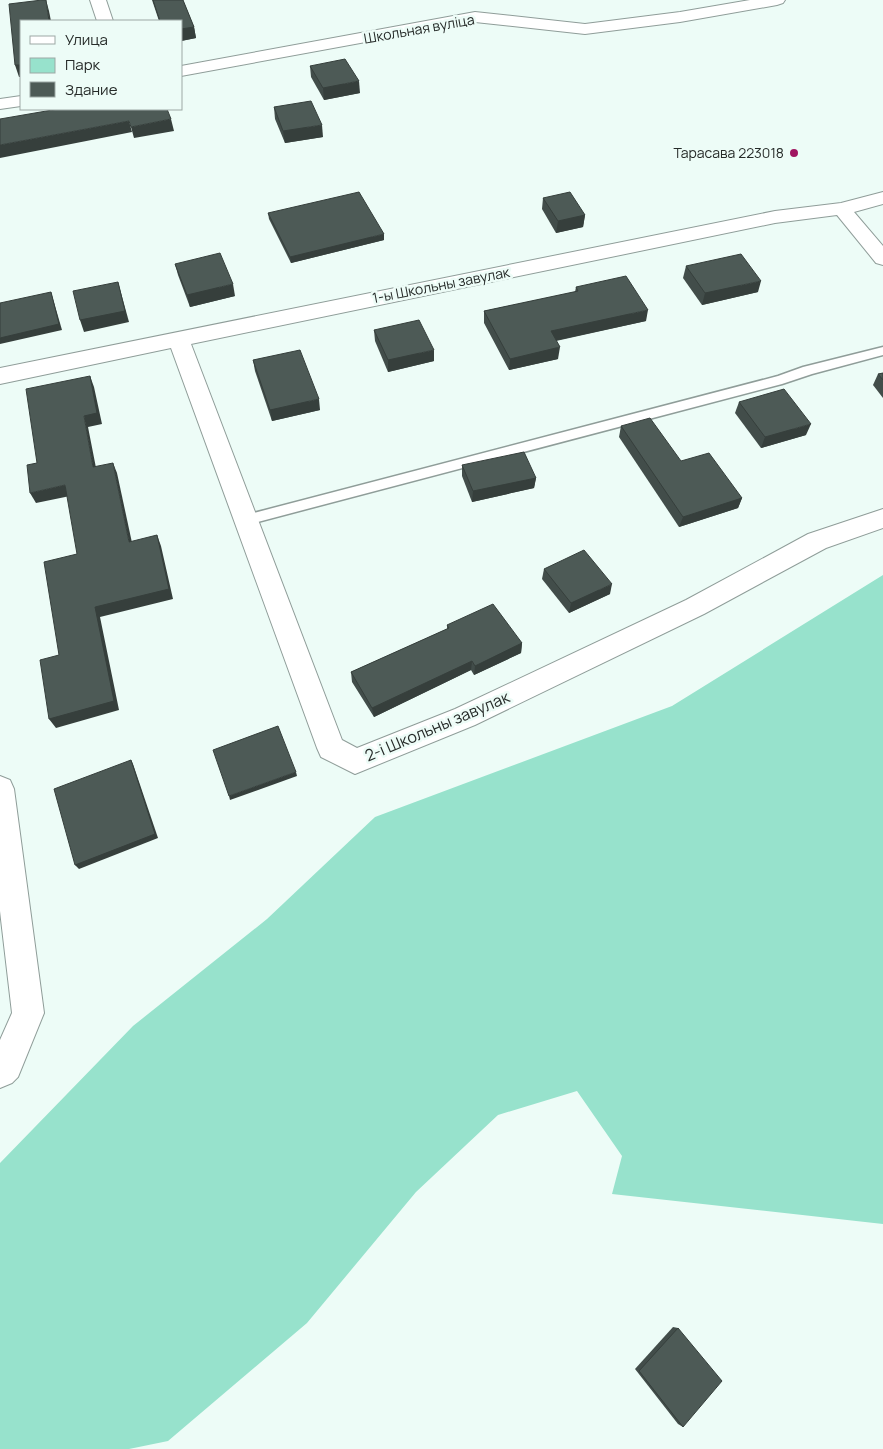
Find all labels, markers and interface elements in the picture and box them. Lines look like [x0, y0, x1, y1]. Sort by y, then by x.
street label: Школьная вуліца [362, 9, 476, 48]
legend [20, 20, 182, 110]
text: Улица [65, 29, 108, 50]
text: Парк [65, 54, 101, 75]
text: Здание [65, 79, 118, 100]
place label: Тарасава 223018 [673, 143, 784, 162]
marker: Тарасава 223018 [788, 147, 800, 159]
street label: 1-ы Школьны завулак [371, 262, 512, 307]
street label: 2-і Школьны завулак [361, 685, 514, 766]

